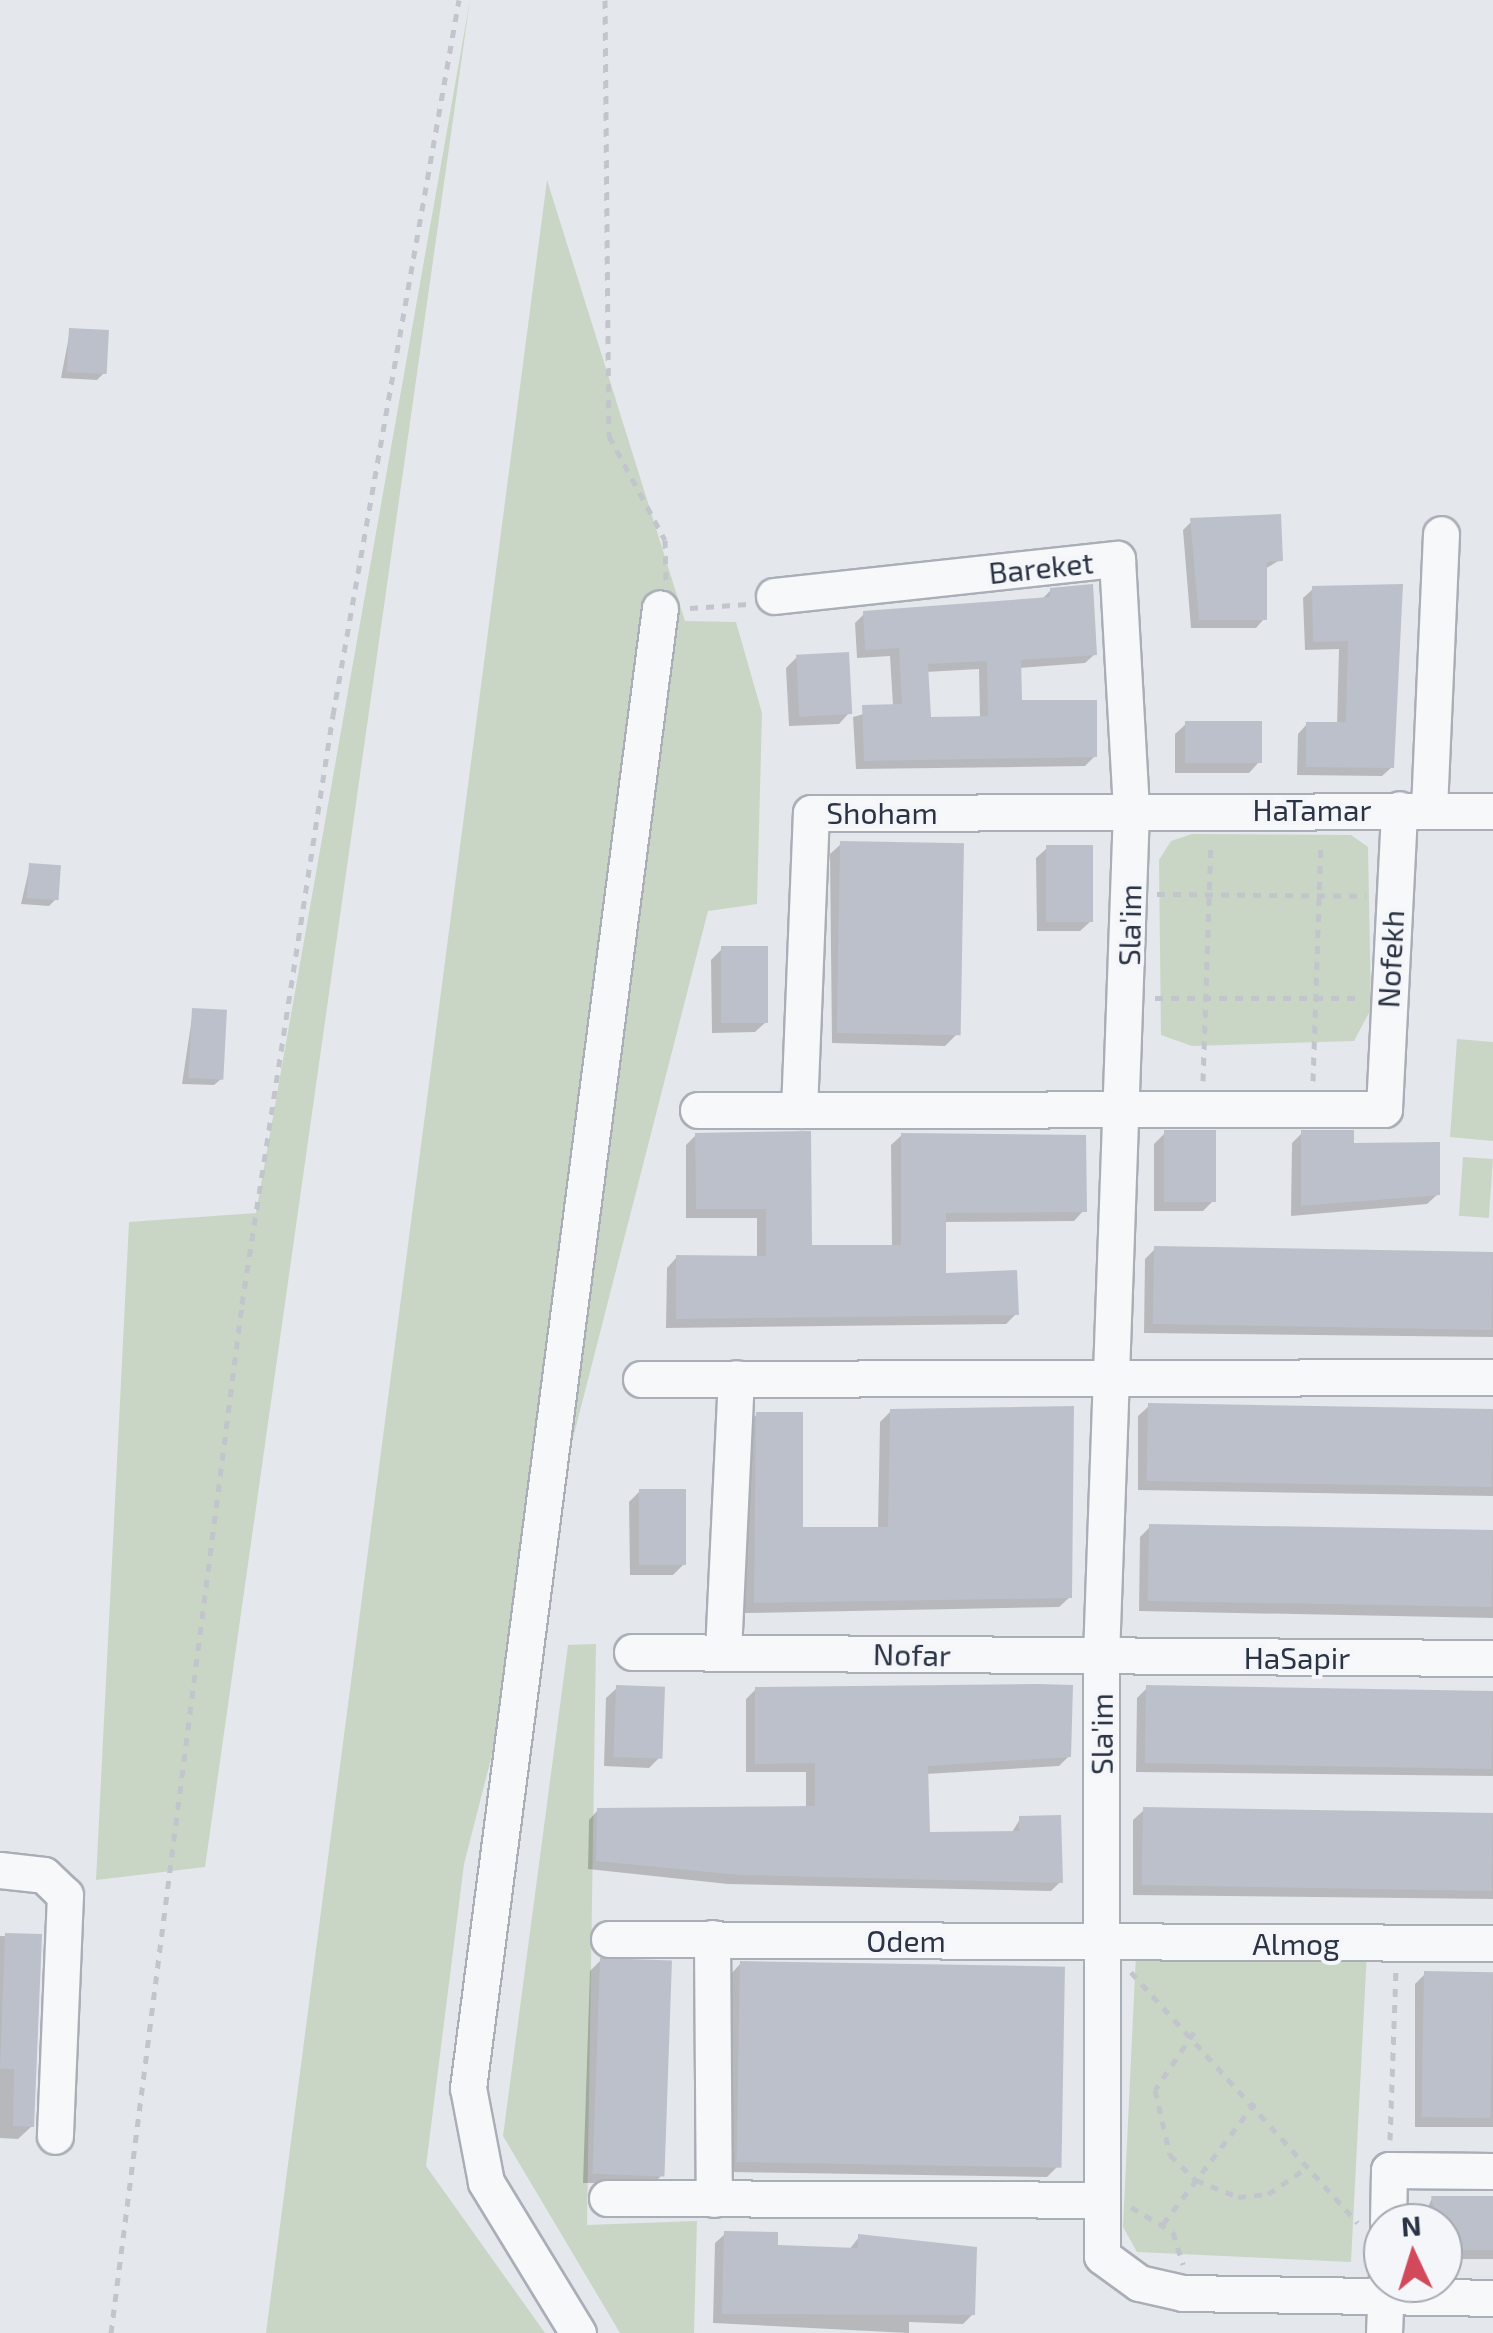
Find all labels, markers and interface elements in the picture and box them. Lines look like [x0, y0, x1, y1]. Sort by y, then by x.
street label: Bareket [987, 544, 1095, 590]
street label: HaTamar [1252, 791, 1372, 827]
street label: Shoham [826, 794, 938, 830]
street label: Sla'im [1110, 884, 1148, 966]
street label: Nofekh [1369, 909, 1411, 1009]
street label: Nofar [873, 1635, 951, 1673]
street label: HaSapir [1244, 1639, 1350, 1675]
street label: Sla'im [1083, 1693, 1119, 1775]
street label: Odem [866, 1922, 946, 1958]
street label: Almog [1252, 1925, 1340, 1961]
north arrow [1363, 2203, 1463, 2303]
text: N [1400, 2207, 1422, 2243]

